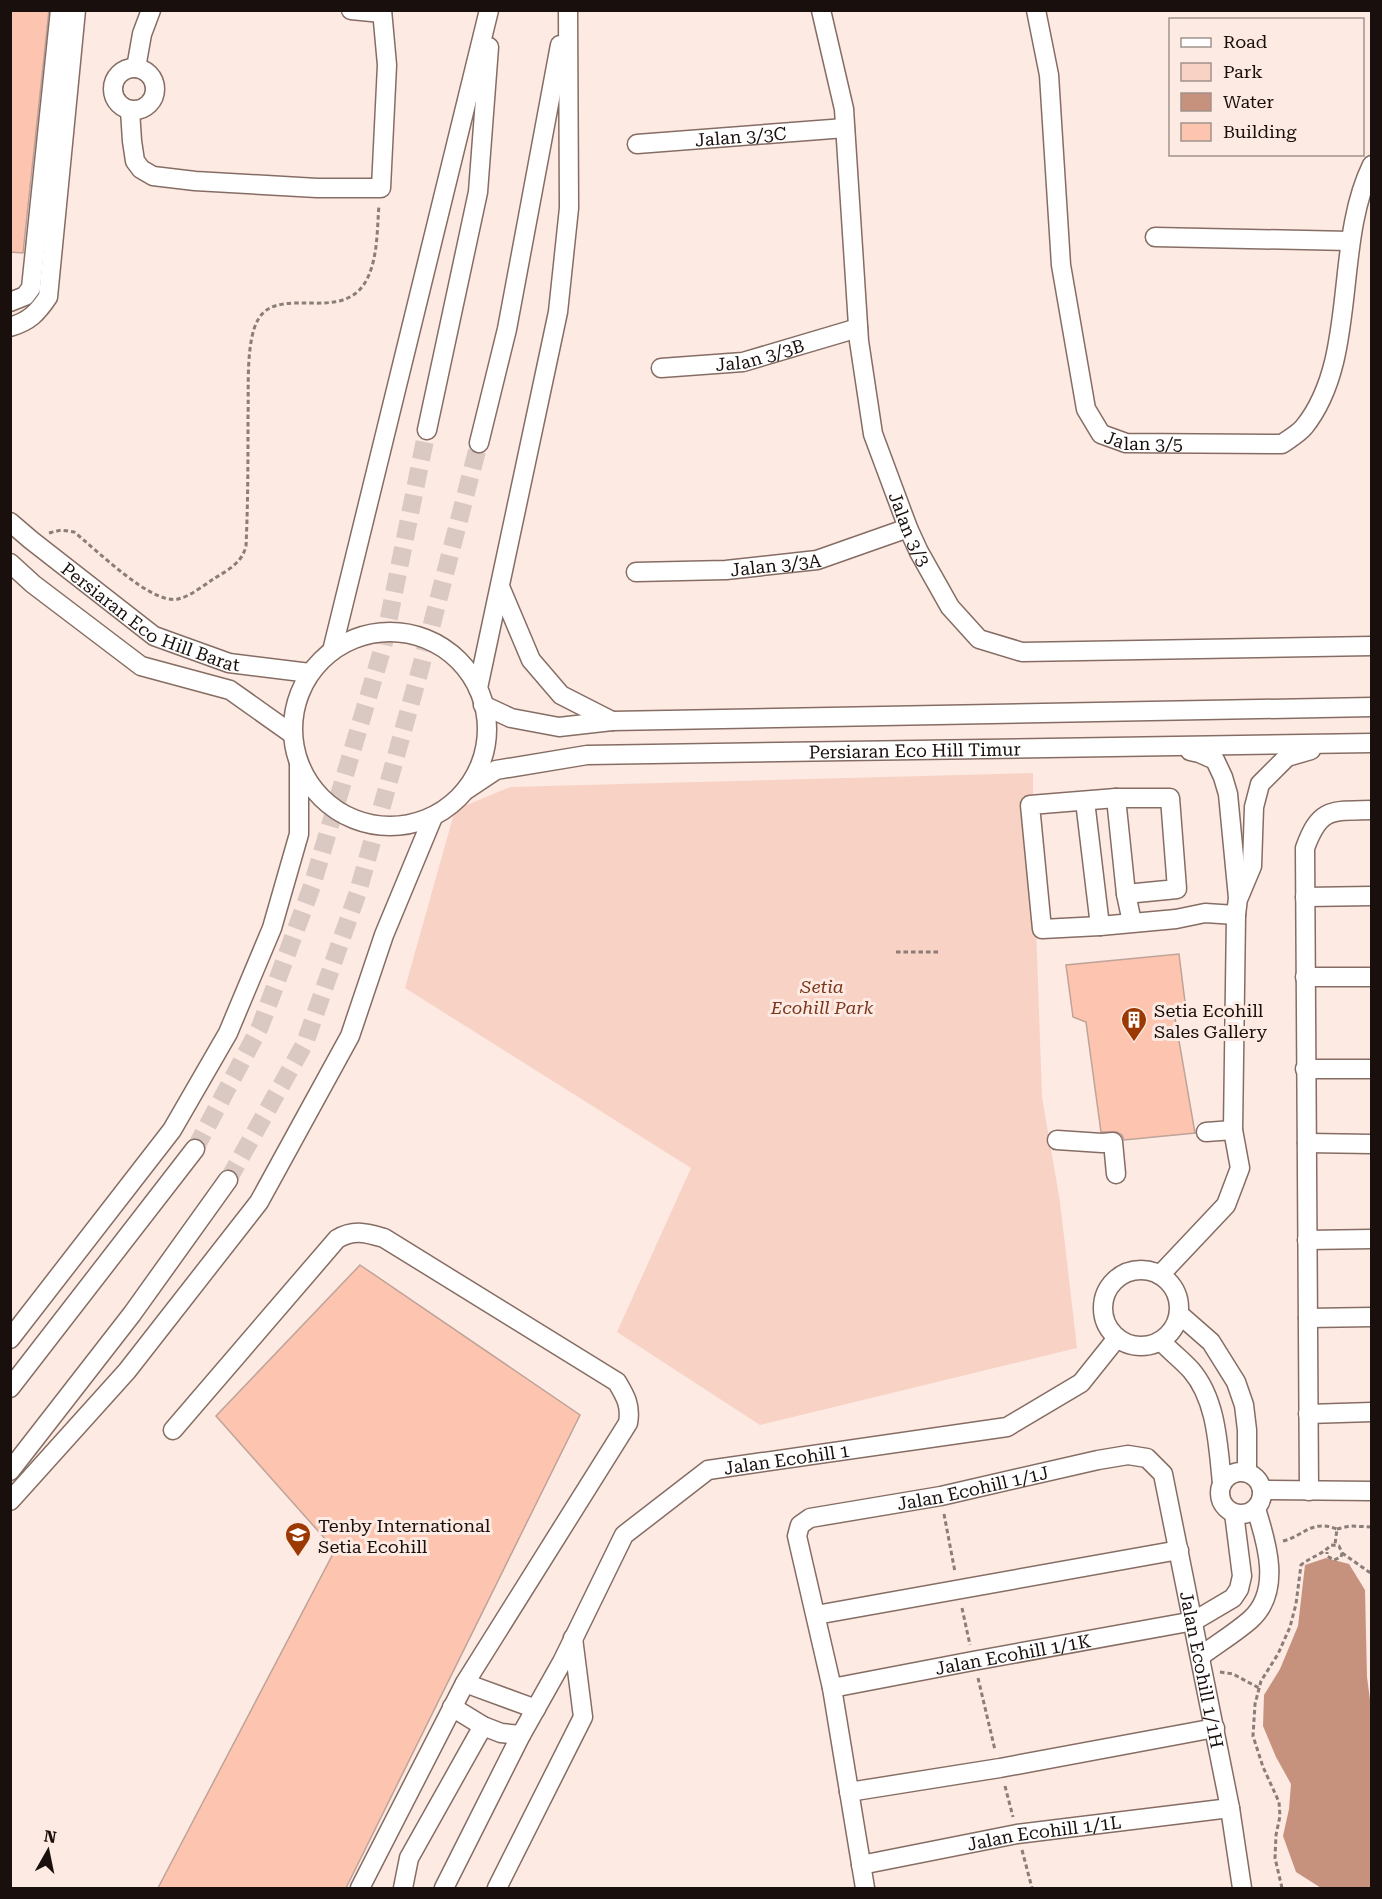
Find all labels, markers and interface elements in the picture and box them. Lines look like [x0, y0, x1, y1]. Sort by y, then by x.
legend [1169, 18, 1364, 156]
text: Road [1223, 31, 1268, 52]
text: Park [1223, 61, 1263, 82]
text: Water [1223, 91, 1274, 112]
text: Building [1223, 121, 1297, 142]
street label: Jalan 3/3C [694, 122, 787, 150]
street label: Jalan 3/3B [715, 334, 807, 374]
street label: Jalan 3/5 [1102, 426, 1183, 454]
street label: Jalan 3/3 [885, 489, 935, 570]
street label: Jalan 3/3A [729, 549, 823, 580]
street label: Persiaran Eco Hill Barat [58, 558, 241, 675]
street label: Persiaran Eco Hill Timur [808, 738, 1021, 762]
park label: Setia Ecohill Park [770, 976, 873, 1018]
place label: Setia Ecohill Sales Gallery [1154, 1000, 1267, 1042]
building icon: Setia Ecohill Sales Gallery [1119, 1005, 1149, 1043]
street label: Jalan Ecohill 1 [722, 1439, 851, 1478]
street label: Jalan Ecohill 1/1J [895, 1461, 1051, 1514]
place label: Tenby International Setia Ecohill [318, 1515, 491, 1557]
school or university icon: Tenby International Setia Ecohill [283, 1520, 313, 1558]
street label: Jalan Ecohill 1/1H [1176, 1589, 1228, 1750]
street label: Jalan Ecohill 1/1K [933, 1629, 1092, 1679]
street label: Jalan Ecohill 1/1L [965, 1811, 1122, 1854]
north arrow [18, 1821, 78, 1881]
text: N [43, 1826, 58, 1847]

